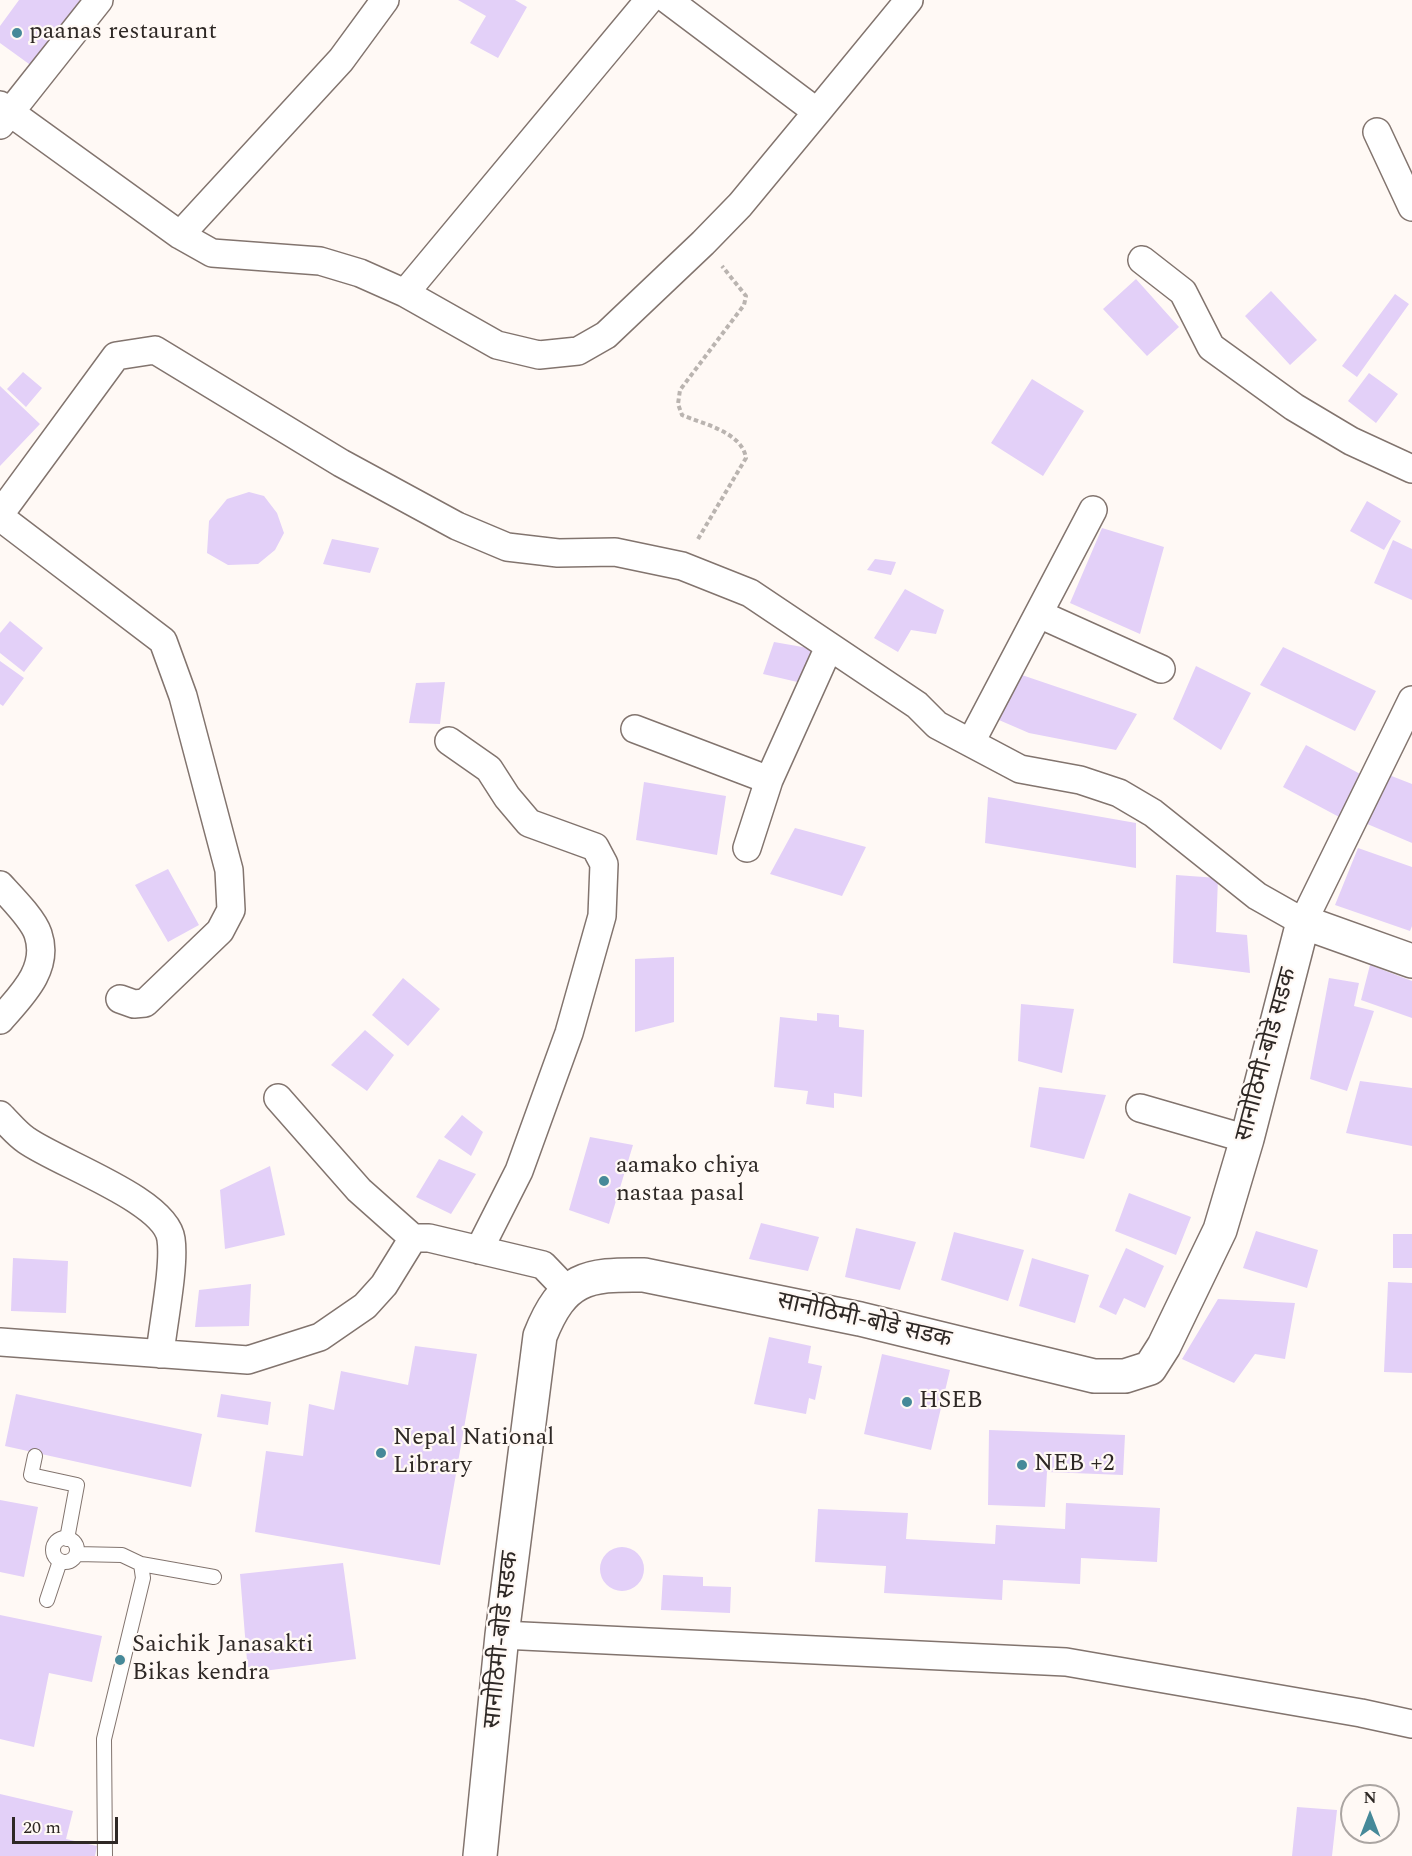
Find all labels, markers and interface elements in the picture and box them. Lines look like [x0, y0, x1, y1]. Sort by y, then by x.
place label: paanas restaurant [29, 19, 217, 47]
marker: paanas restaurant [10, 26, 24, 40]
street label: सानोठिमी-बोडे सडक [1231, 965, 1305, 1145]
place label: aamako chiya nastaa pasal [616, 1153, 760, 1209]
marker: aamako chiya nastaa pasal [597, 1174, 611, 1188]
street label: सानोठिमी-बोडे सडक [774, 1288, 954, 1356]
place label: HSEB [919, 1388, 983, 1416]
marker: HSEB [900, 1395, 914, 1409]
place label: Nepal National Library [393, 1425, 554, 1481]
marker: Nepal National Library [374, 1446, 388, 1460]
place label: NEB +2 [1034, 1451, 1114, 1479]
marker: NEB +2 [1015, 1458, 1029, 1472]
street label: सानोठिमी-बोडे सडक [479, 1550, 527, 1730]
place label: Saichik Janasakti Bikas kendra [132, 1632, 314, 1688]
marker: Saichik Janasakti Bikas kendra [113, 1653, 127, 1667]
north arrow [1340, 1784, 1400, 1844]
text: N [1363, 1786, 1377, 1810]
scale bar [15, 1805, 122, 1843]
text: 20 m [23, 1814, 61, 1841]

